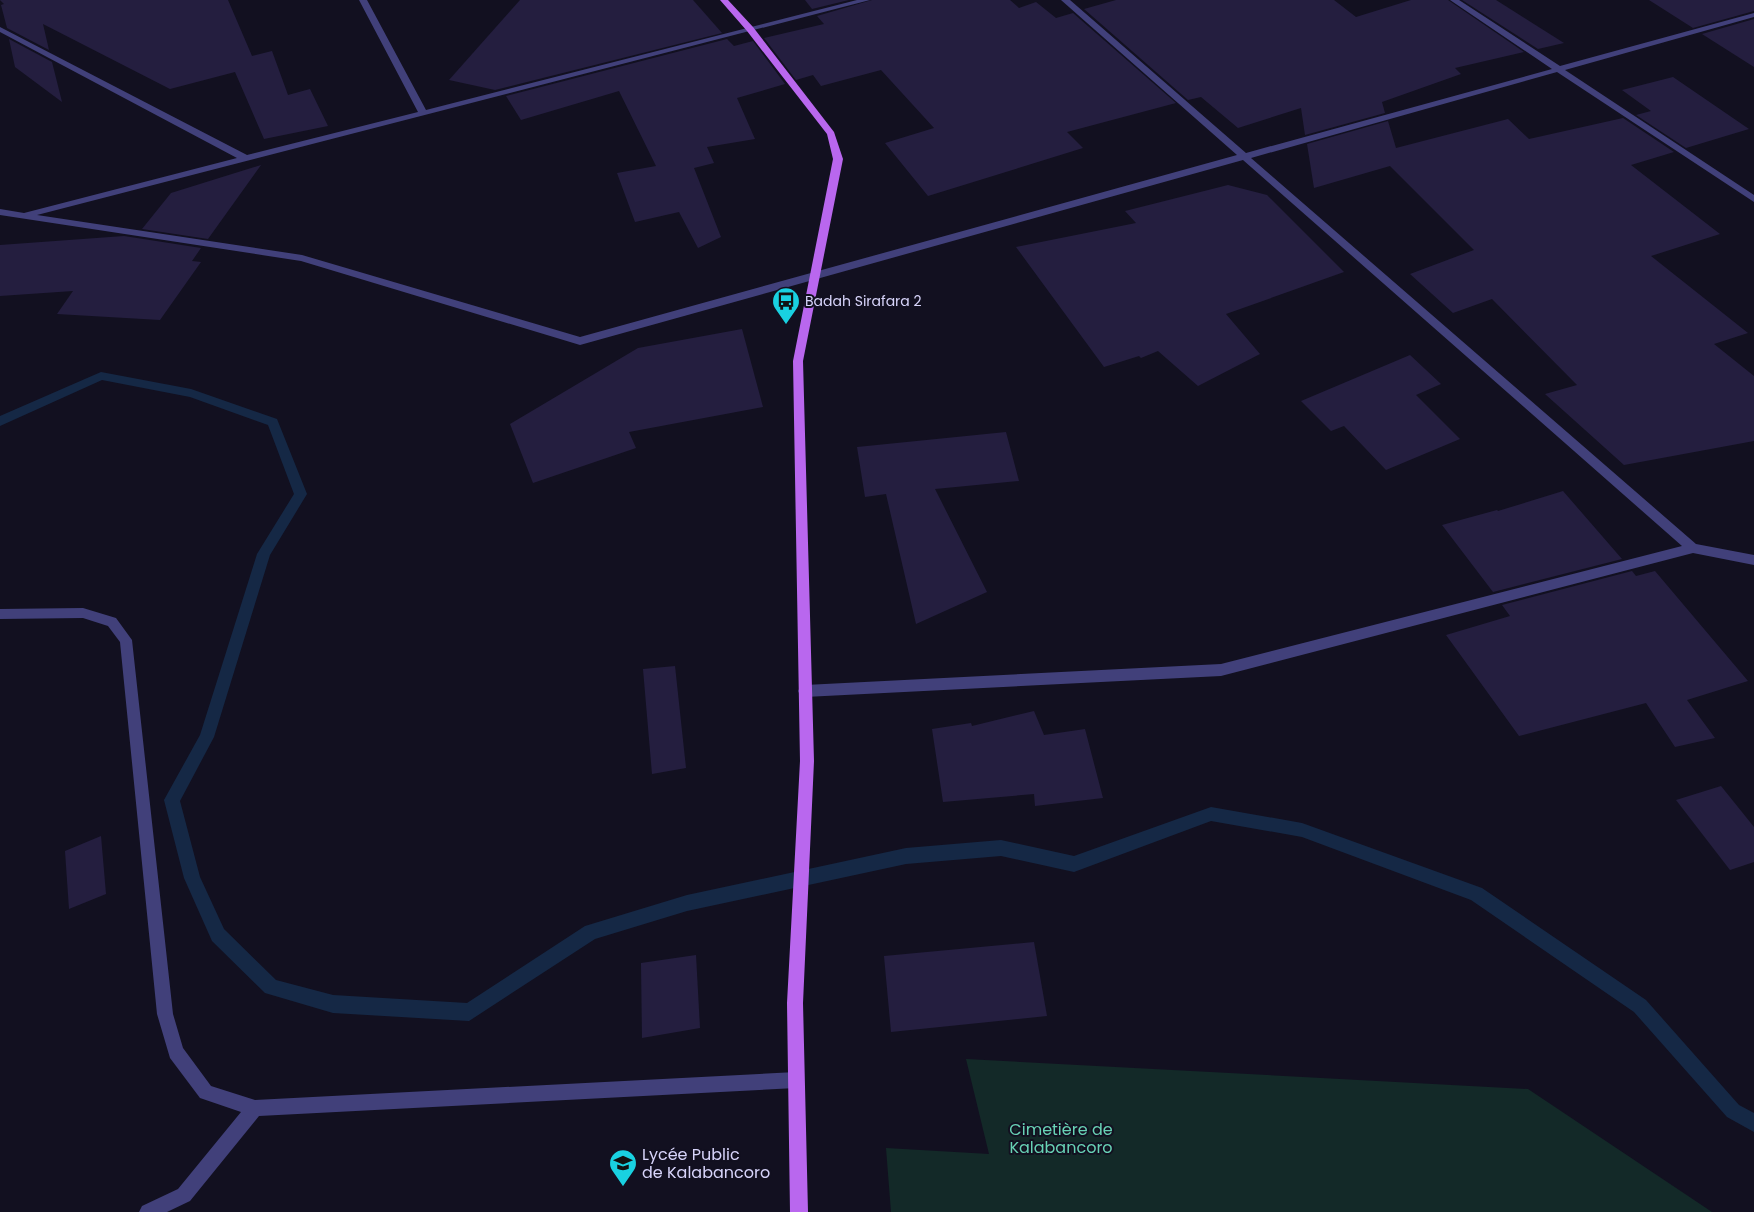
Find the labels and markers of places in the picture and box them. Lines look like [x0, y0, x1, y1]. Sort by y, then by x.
bus stop icon: Badah Sirafara 2 [771, 286, 801, 325]
place label: Badah Sirafara 2 [805, 291, 922, 311]
place label: Lycée Public de Kalabancoro [642, 1143, 770, 1184]
school or university icon: Lycée Public de Kalabancoro [608, 1148, 638, 1187]

